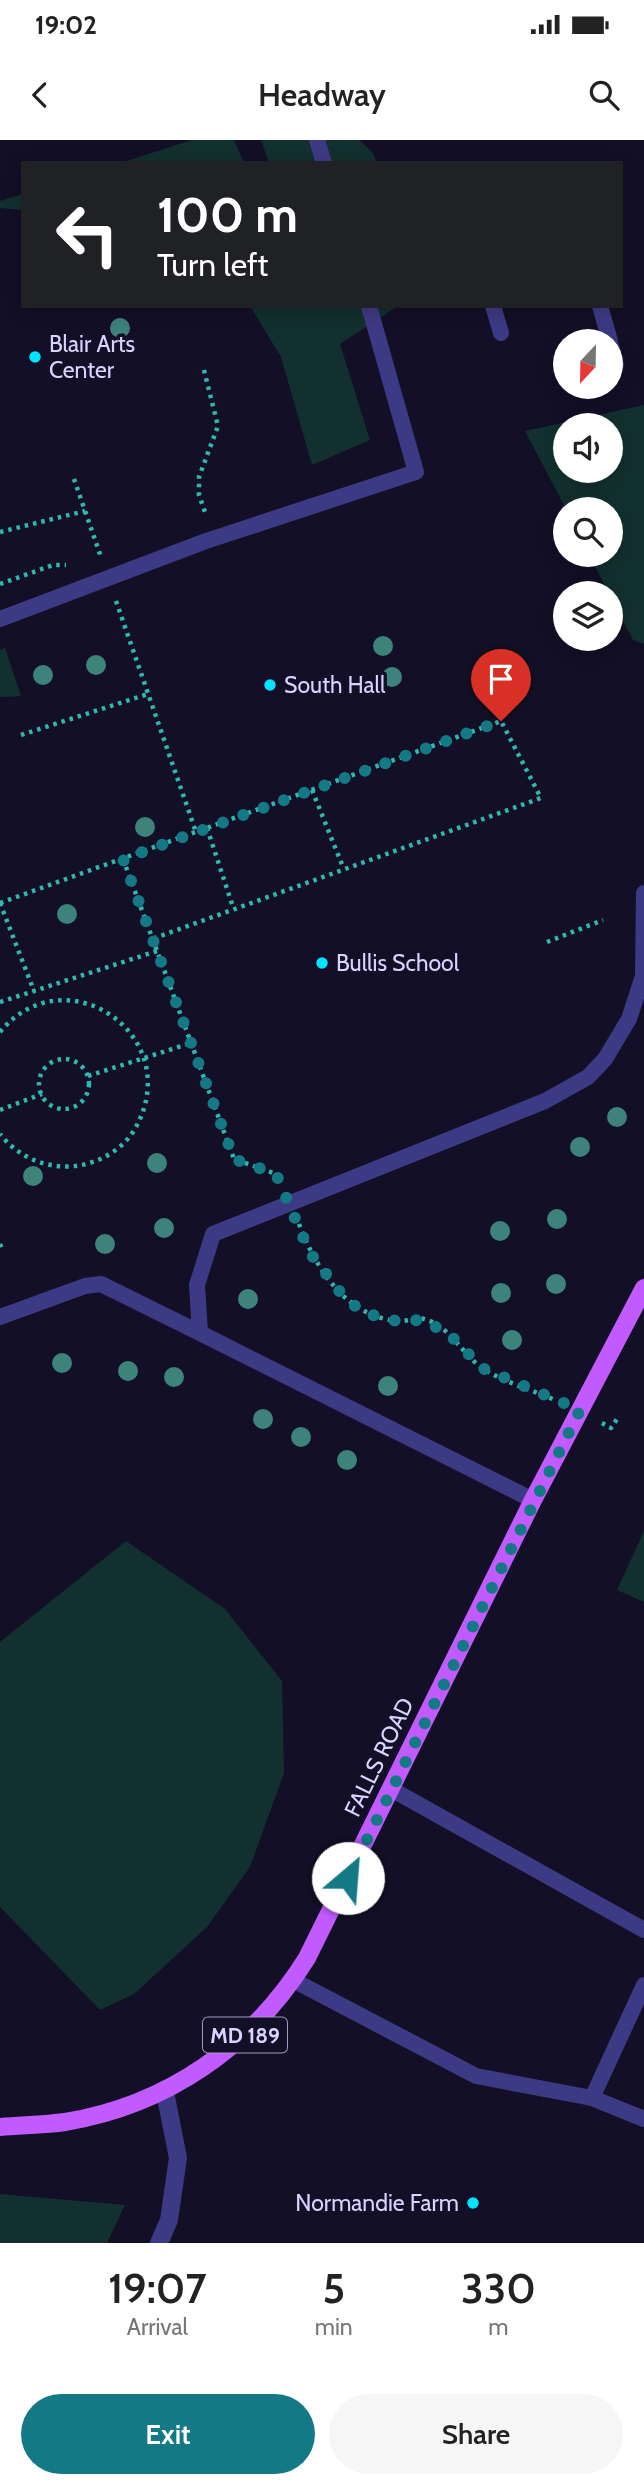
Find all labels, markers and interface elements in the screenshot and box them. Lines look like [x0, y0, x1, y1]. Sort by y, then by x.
text: 19:02 [35, 9, 97, 41]
text: Headway [258, 75, 386, 114]
icon: back [21, 76, 59, 114]
icon: search [585, 76, 623, 114]
text: 100 m [157, 185, 298, 244]
icon: left [42, 189, 133, 280]
text: Turn left [157, 245, 268, 284]
north arrow [553, 329, 623, 399]
map controls [553, 329, 623, 651]
place label: Blair Arts Center [49, 330, 135, 384]
marker: Blair Arts Center [27, 349, 43, 365]
button: sound [553, 413, 623, 483]
button: search [553, 497, 623, 567]
button: layers [553, 581, 623, 651]
pin [471, 649, 531, 721]
icon: arrive [482, 660, 520, 698]
place label: South Hall [284, 671, 386, 699]
marker: South Hall [262, 677, 278, 693]
place label: Bullis School [336, 949, 460, 977]
marker: Bullis School [314, 955, 330, 971]
street label: FALLS ROAD [338, 1693, 420, 1821]
position arrow [311, 1841, 385, 1915]
road number: MD 189 [203, 2018, 287, 2052]
place label: Normandie Farm [295, 2189, 459, 2217]
marker: Normandie Farm [465, 2195, 481, 2211]
text: 19:07 [108, 2262, 207, 2314]
text: 5 [322, 2262, 345, 2314]
text: 330 [461, 2262, 536, 2314]
text: Arrival [127, 2313, 188, 2341]
text: min [315, 2313, 353, 2341]
text: m [488, 2313, 508, 2341]
button: Exit [21, 2394, 315, 2474]
button: Share [329, 2394, 623, 2474]

